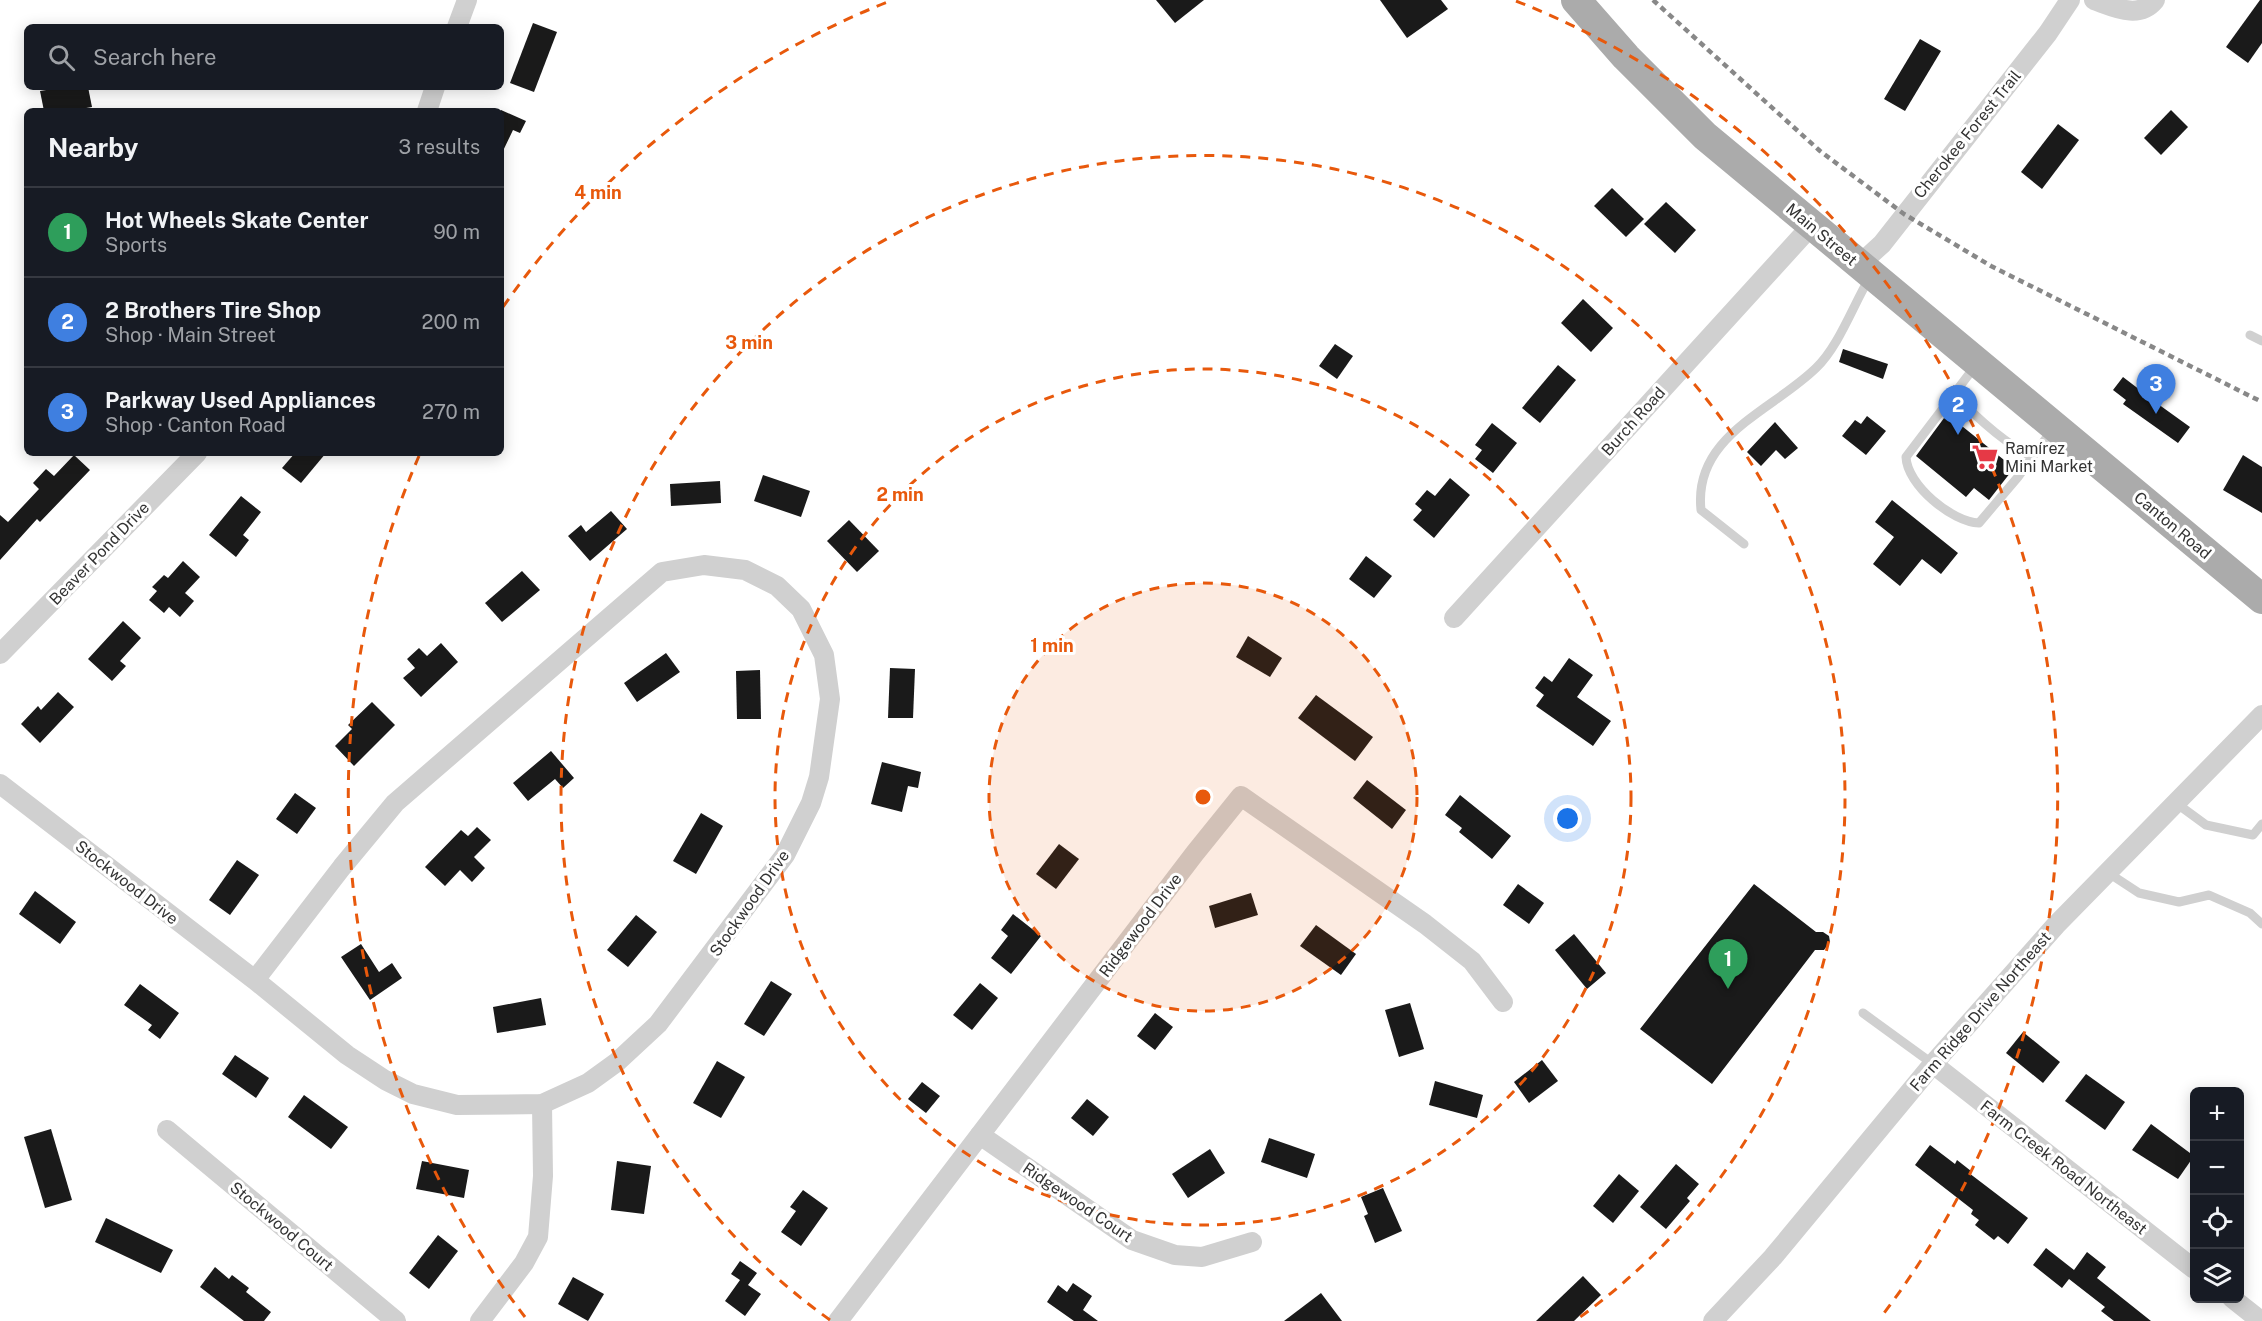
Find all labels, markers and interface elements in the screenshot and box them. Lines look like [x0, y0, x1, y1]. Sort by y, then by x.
search box [24, 24, 504, 90]
icon: search [45, 41, 78, 74]
text: Search here [93, 44, 217, 70]
street label: Cherokee Forest Trail [1910, 66, 2025, 202]
text: Nearby [48, 132, 138, 163]
text: 3 results [399, 135, 480, 159]
text: 4 min [574, 182, 622, 203]
street label: Main Street [1782, 199, 1861, 270]
text: Hot Wheels Skate Center [105, 207, 369, 233]
text: 1 [63, 220, 72, 244]
text: 90 m [433, 220, 480, 244]
text: Sports [105, 233, 167, 257]
text: 2 Brothers Tire Shop [105, 297, 321, 323]
text: 2 [61, 310, 74, 334]
text: 200 m [422, 310, 480, 334]
text: Shop · Main Street [105, 323, 276, 347]
text: 3 min [725, 332, 773, 353]
pin: 3 [2136, 364, 2176, 414]
street label: Burch Road [1598, 383, 1669, 460]
pin: 2 [1938, 386, 1978, 435]
text: Parkway Used Appliances [105, 387, 376, 413]
text: 3 [61, 400, 74, 424]
text: 270 m [422, 400, 480, 424]
text: Shop · Canton Road [105, 413, 286, 437]
place label: Ramírez Mini Market [2005, 439, 2093, 476]
supermarket icon: Ramírez Mini Market [1970, 442, 2000, 472]
text: 2 min [876, 484, 924, 505]
street label: Canton Road [2130, 488, 2215, 563]
street label: Beaver Pond Drive [45, 498, 153, 609]
text: 1 min [1030, 635, 1074, 656]
centre of rings [1193, 787, 1213, 807]
your location [1553, 804, 1582, 833]
street label: Stockwood Drive [71, 836, 182, 928]
street label: Stockwood Drive [706, 846, 793, 960]
street label: Ridgewood Drive [1095, 870, 1186, 981]
street label: Farm Ridge Drive Northeast [1906, 928, 2055, 1095]
pin: 1 [1708, 940, 1748, 989]
map controls [2190, 1087, 2244, 1303]
button: + [2190, 1087, 2244, 1141]
street label: Farm Creek Road Northeast [1977, 1096, 2151, 1238]
button: − [2190, 1141, 2244, 1195]
street label: Ridgewood Court [1019, 1159, 1136, 1246]
street label: Stockwood Court [226, 1178, 337, 1275]
button: locate [2190, 1195, 2244, 1249]
button: layers [2190, 1249, 2244, 1303]

